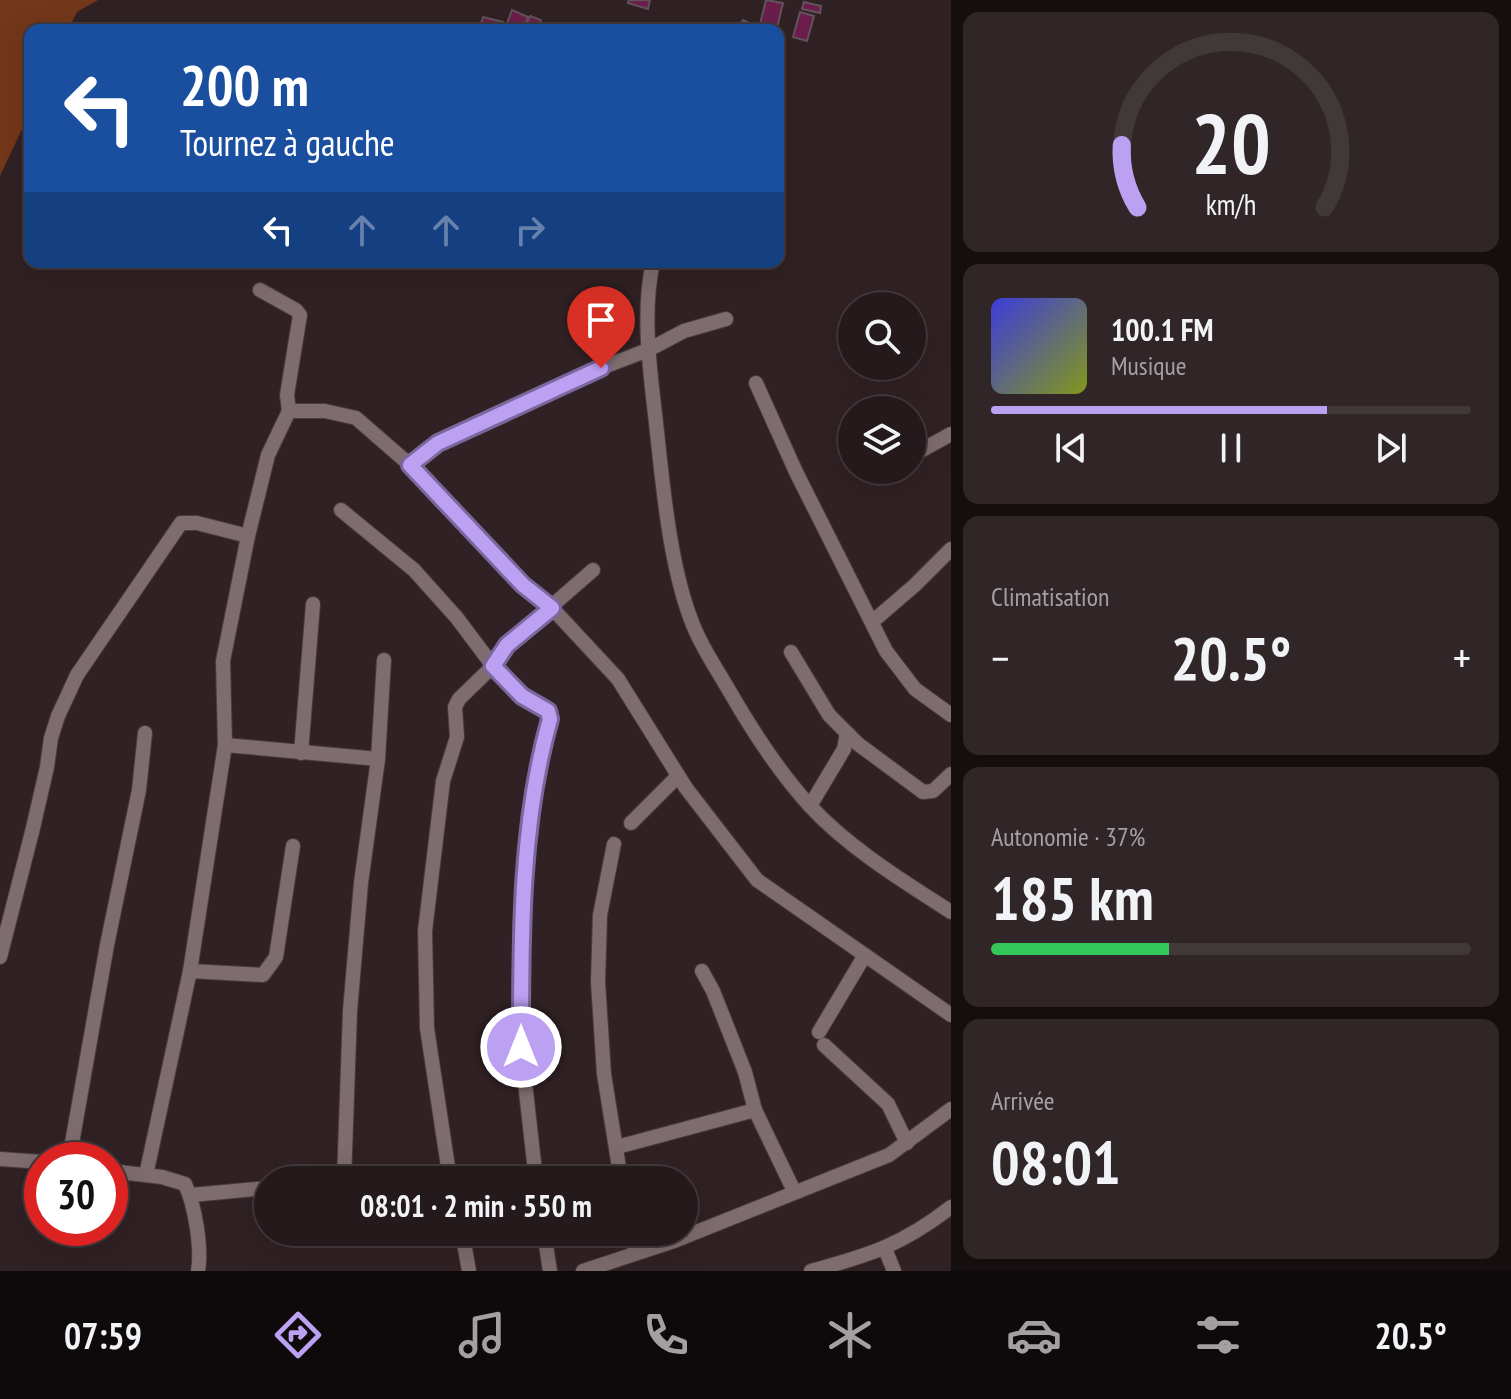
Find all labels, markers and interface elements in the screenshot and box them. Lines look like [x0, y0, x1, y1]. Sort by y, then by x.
text: 200 m [180, 49, 309, 121]
icon: left [48, 56, 152, 160]
text: 20 [1191, 88, 1271, 196]
text: Tournez à gauche [180, 119, 395, 166]
text: km/h [1206, 186, 1256, 223]
icon: left [256, 208, 300, 252]
icon: ahead [340, 208, 384, 252]
icon: ahead [424, 208, 468, 252]
icon: right [508, 208, 552, 252]
pin [567, 286, 635, 368]
map controls [838, 292, 926, 484]
button: search [838, 292, 926, 380]
icon: arrive [579, 298, 623, 342]
text: 100.1 FM [1111, 310, 1213, 349]
text: Musique [1111, 349, 1187, 382]
button: layers [838, 396, 926, 484]
icon: previous [1049, 426, 1093, 470]
icon: pause [1209, 426, 1253, 470]
icon: next [1369, 426, 1413, 470]
text: Climatisation [991, 580, 1109, 613]
text: 20.5° [1171, 619, 1291, 697]
text: − [991, 629, 1009, 686]
text: + [1453, 629, 1471, 686]
text: Autonomie · 37% [991, 820, 1145, 853]
text: 185 km [991, 859, 1154, 937]
position arrow [479, 1005, 563, 1089]
text: Arrivée [991, 1084, 1055, 1117]
text: 08:01 [991, 1123, 1121, 1201]
speed limit sign: 30 [24, 1142, 128, 1246]
text: 08:01 · 2 min · 550 m [360, 1186, 592, 1225]
icon: directions [270, 1307, 326, 1363]
icon: music [454, 1307, 510, 1363]
icon: phone [638, 1307, 694, 1363]
icon: climate [822, 1307, 878, 1363]
icon: car [1006, 1307, 1062, 1363]
icon: filters [1190, 1307, 1246, 1363]
text: 07:59 [64, 1312, 142, 1359]
text: 20.5° [1375, 1312, 1447, 1359]

